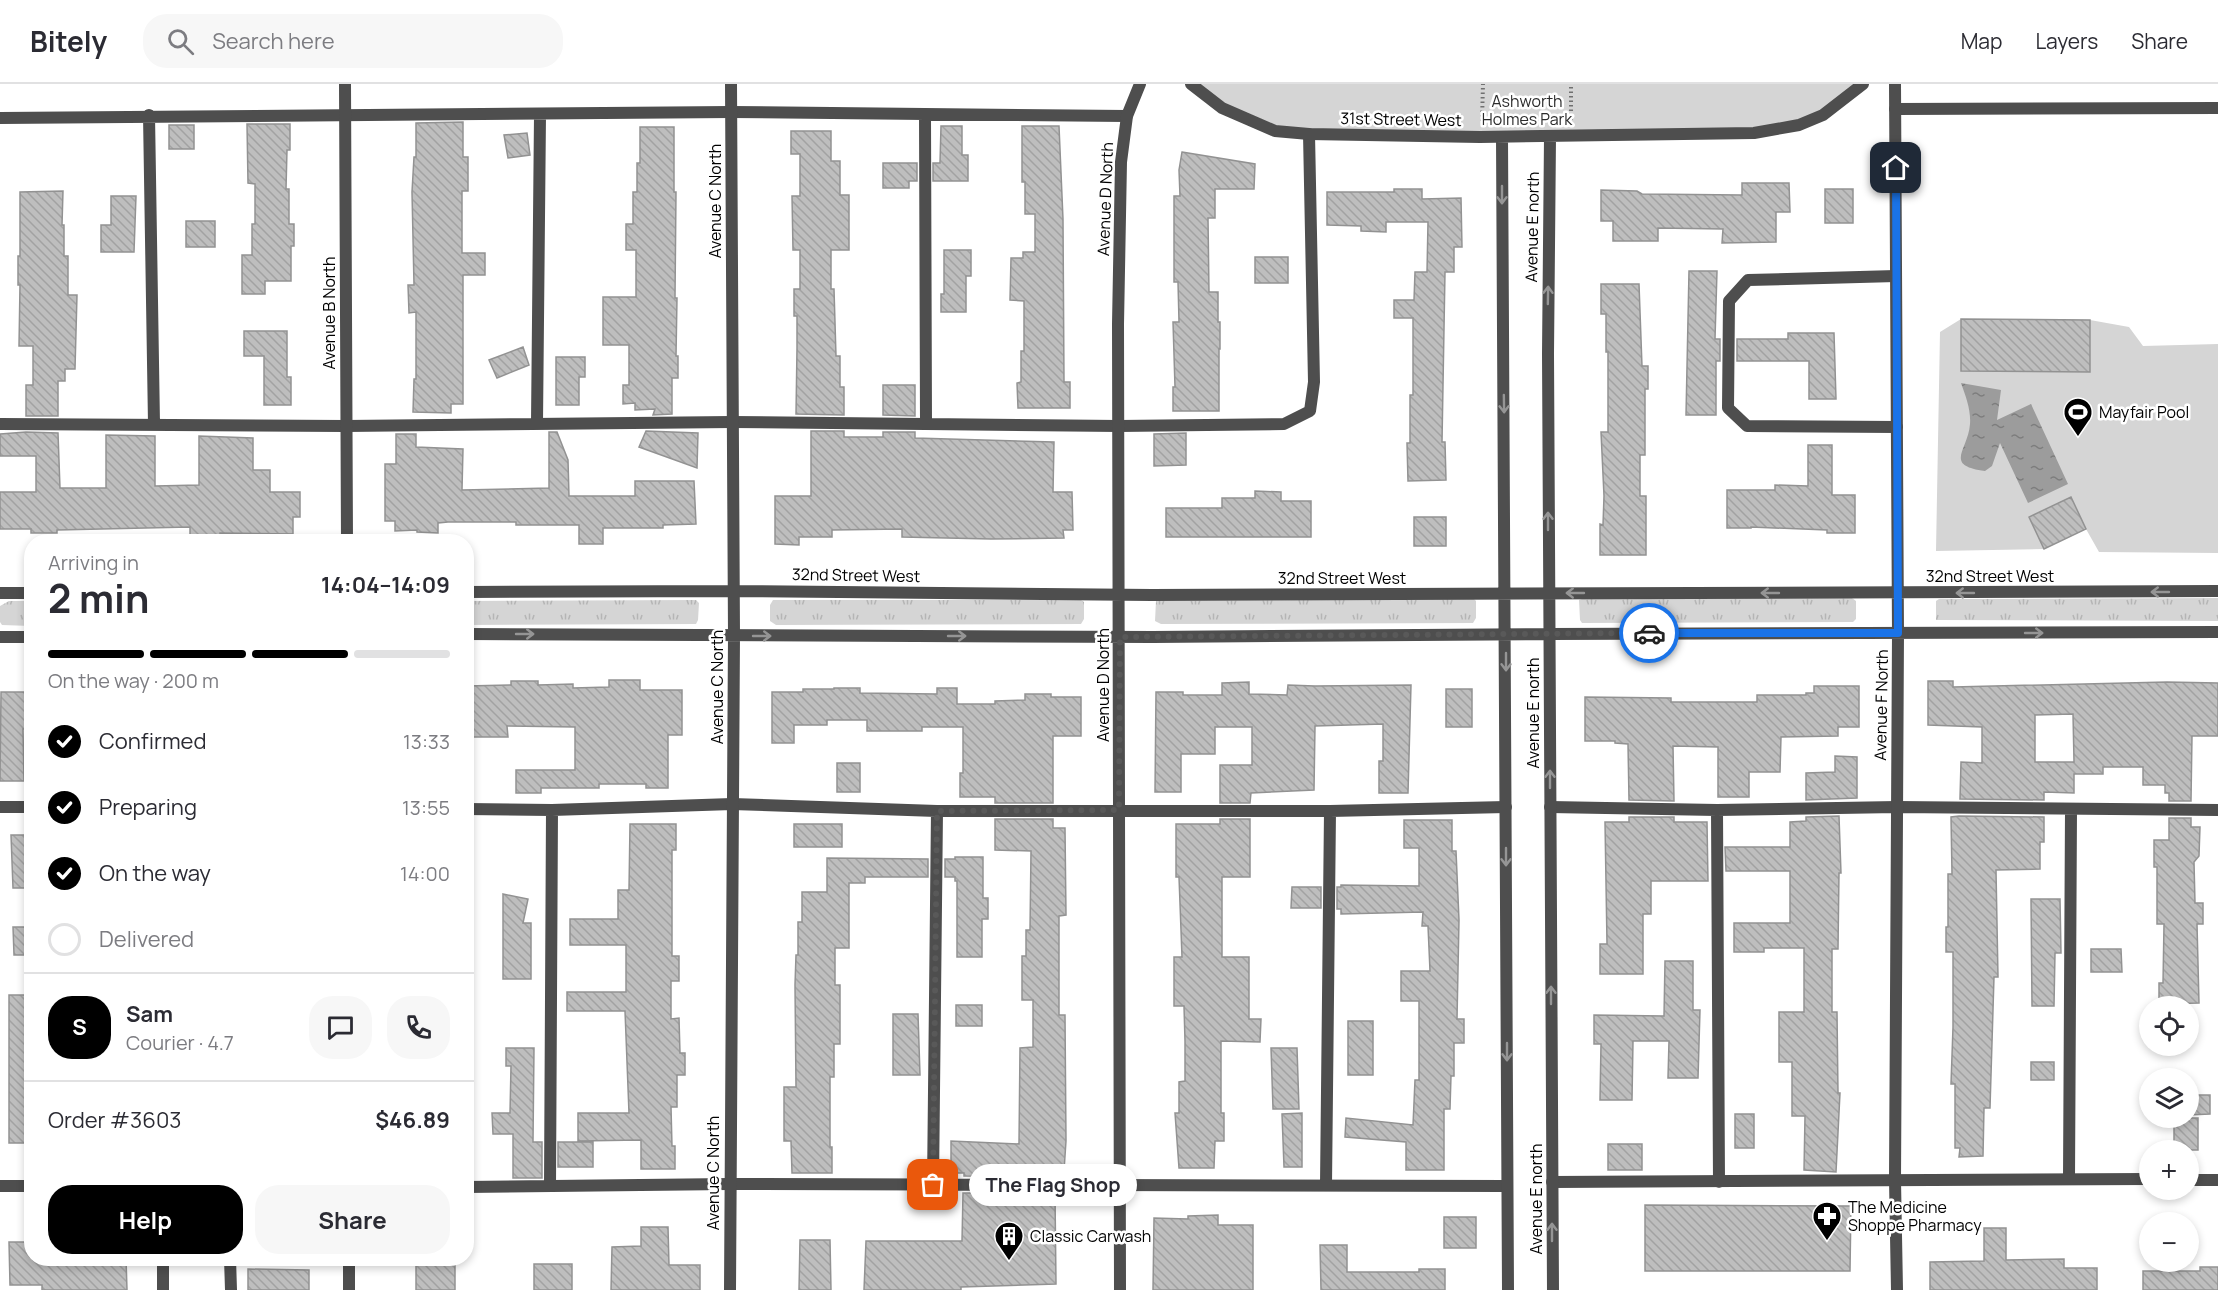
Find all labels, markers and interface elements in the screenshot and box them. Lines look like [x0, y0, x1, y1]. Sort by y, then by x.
search box [143, 14, 563, 68]
text: Bitely [30, 22, 107, 60]
icon: search [164, 25, 197, 58]
text: Search here [212, 26, 335, 56]
text: Map [1961, 27, 2002, 55]
text: Layers [2035, 27, 2098, 55]
text: Share [2131, 27, 2188, 55]
park label: Ashworth Holmes Park [1482, 90, 1573, 130]
street label: 31st Street West [1340, 107, 1462, 131]
street label: Avenue D North [1092, 142, 1118, 256]
pin [1870, 142, 1921, 193]
street label: Avenue C North [704, 144, 726, 258]
icon: home [1879, 151, 1912, 184]
street label: Avenue E north [1520, 171, 1544, 283]
one-way arrow [1496, 185, 1508, 205]
street label: Avenue B North [318, 256, 340, 370]
one-way arrow [1542, 286, 1554, 306]
one-way arrow [1498, 394, 1510, 414]
sports icon: Mayfair Pool [2062, 396, 2094, 438]
place label: Mayfair Pool [2099, 401, 2189, 423]
one-way arrow [1542, 511, 1554, 531]
text: Arriving in [48, 549, 139, 576]
street label: 32nd Street West [792, 563, 920, 587]
street label: 32nd Street West [1926, 565, 2054, 587]
street label: 32nd Street West [1278, 567, 1406, 589]
text: 14:04–14:09 [321, 570, 450, 600]
text: 2 min [48, 571, 149, 625]
one-way arrow [2150, 586, 2170, 597]
one-way arrow [1565, 587, 1585, 599]
one-way arrow [1760, 587, 1780, 599]
one-way arrow [1955, 587, 1975, 599]
courier [1619, 603, 1679, 663]
icon: car [1633, 617, 1666, 650]
one-way arrow [2023, 627, 2043, 639]
one-way arrow [514, 628, 534, 640]
street label: Avenue D North [1092, 628, 1114, 742]
street label: Avenue C North [706, 630, 728, 744]
one-way arrow [751, 630, 771, 641]
one-way arrow [946, 630, 966, 642]
street label: Avenue F North [1869, 649, 1893, 761]
one-way arrow [1500, 652, 1512, 672]
street label: Avenue E north [1522, 658, 1544, 768]
text: On the way · 200 m [48, 667, 219, 694]
icon: check [48, 725, 81, 758]
text: Confirmed [99, 726, 207, 756]
text: 13:33 [403, 728, 450, 755]
one-way arrow [1544, 769, 1556, 789]
icon: check [48, 791, 81, 824]
text: Preparing [99, 792, 197, 822]
text: 13:55 [402, 794, 450, 821]
one-way arrow [1500, 847, 1512, 867]
icon: check [48, 857, 81, 890]
text: On the way [99, 858, 211, 888]
text: 14:00 [400, 860, 450, 887]
text: Delivered [99, 924, 194, 954]
one-way arrow [1545, 985, 1557, 1005]
button: chat [309, 996, 372, 1059]
button: phone [387, 996, 450, 1059]
map controls [2139, 996, 2199, 1272]
button: locate [2139, 996, 2199, 1056]
text: Sam [126, 999, 173, 1029]
text: S [72, 1012, 87, 1042]
text: Courier · 4.7 [126, 1029, 234, 1056]
one-way arrow [1501, 1042, 1513, 1062]
button: layers [2139, 1068, 2199, 1128]
text: Order #3603 [48, 1105, 182, 1135]
text: $46.89 [375, 1105, 450, 1135]
street label: Avenue C North [702, 1116, 724, 1230]
button: + [2139, 1140, 2199, 1200]
street label: Avenue E north [1525, 1144, 1547, 1254]
pin [907, 1159, 958, 1210]
callout: The Flag Shop [969, 1164, 1137, 1206]
icon: bag [916, 1168, 949, 1201]
text: The Flag Shop [986, 1171, 1120, 1198]
button: Help [48, 1185, 243, 1254]
button: Share [255, 1185, 450, 1254]
place label: The Medicine Shoppe Pharmacy [1848, 1196, 1982, 1236]
pharmacy icon: The Medicine Shoppe Pharmacy [1811, 1200, 1843, 1242]
button: − [2139, 1212, 2199, 1272]
building icon: Classic Carwash [993, 1220, 1025, 1262]
one-way arrow [1547, 1222, 1558, 1242]
place label: Classic Carwash [1030, 1225, 1151, 1247]

